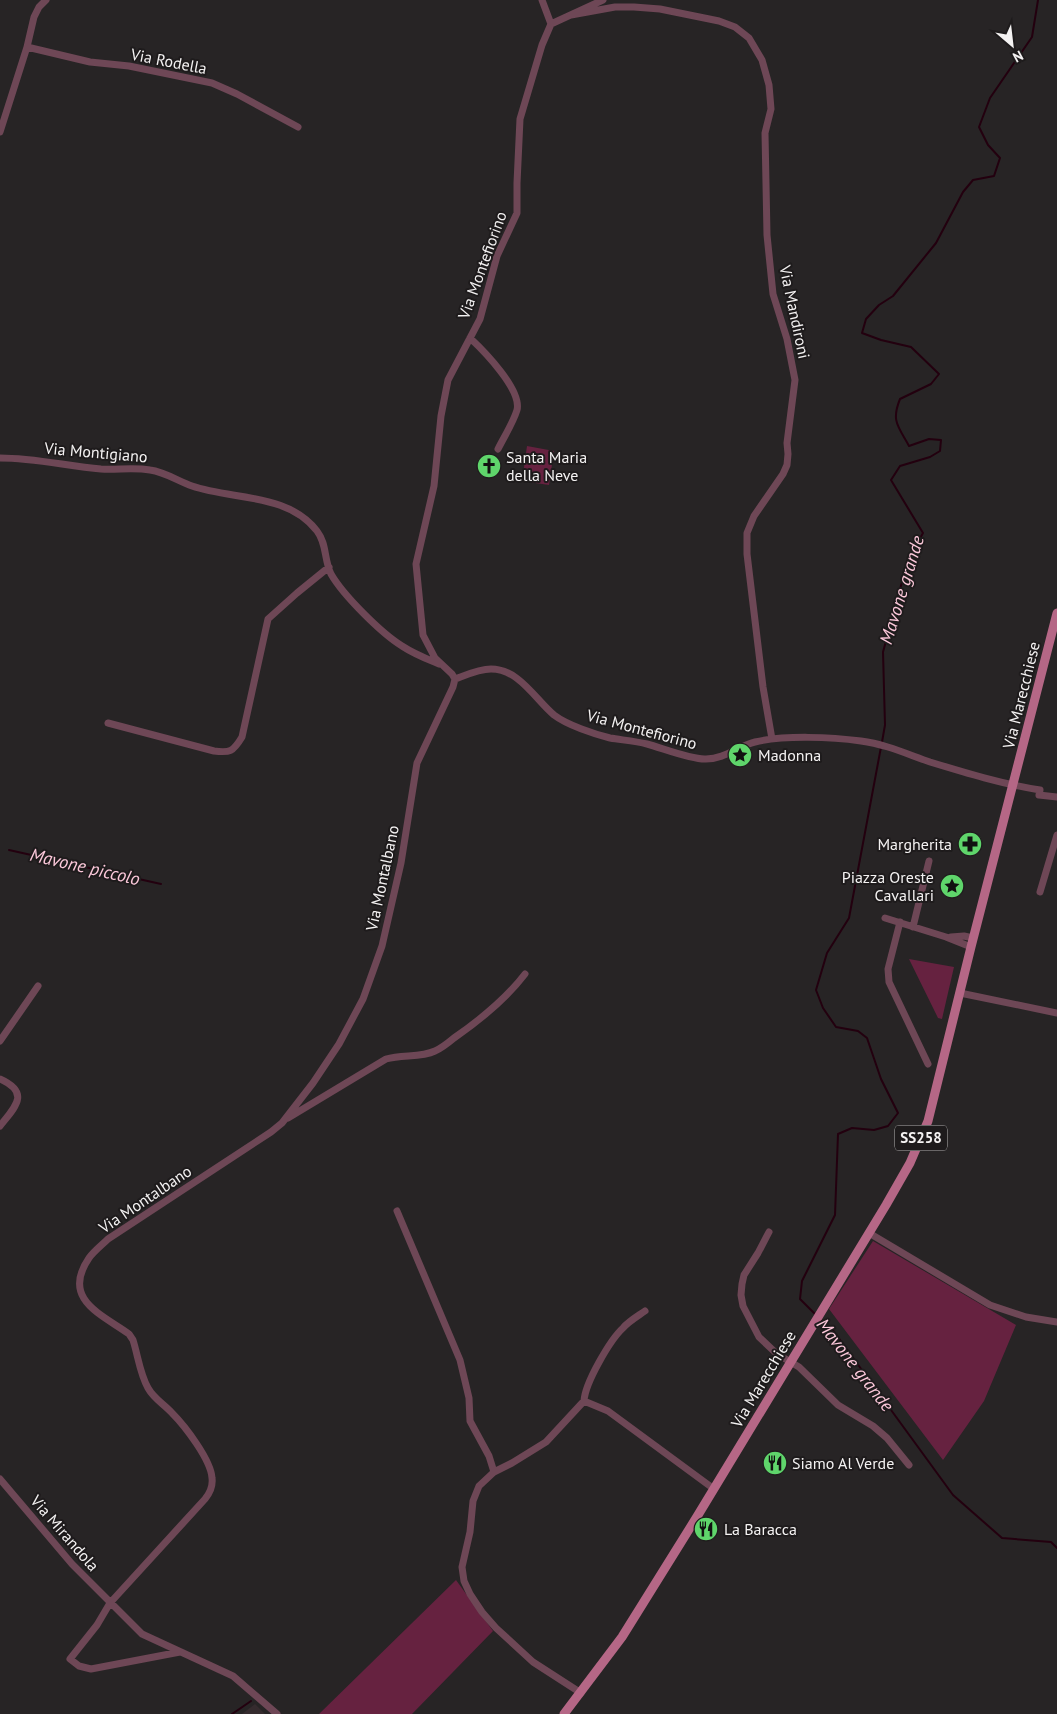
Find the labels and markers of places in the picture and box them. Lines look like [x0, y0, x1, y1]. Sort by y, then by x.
place label: Santa Maria della Neve [506, 447, 587, 485]
church icon: Santa Maria della Neve [476, 453, 502, 479]
place icon: Madonna [727, 742, 753, 768]
place label: Madonna [758, 745, 821, 765]
pharmacy icon: Margherita [957, 831, 983, 857]
place label: Margherita [877, 834, 952, 854]
place label: Piazza Oreste Cavallari [842, 867, 934, 905]
place icon: Piazza Oreste Cavallari [939, 873, 965, 899]
restaurant icon: Siamo Al Verde [762, 1450, 788, 1476]
place label: Siamo Al Verde [792, 1453, 894, 1473]
restaurant icon: La Baracca [693, 1516, 719, 1542]
place label: La Baracca [724, 1519, 797, 1539]

